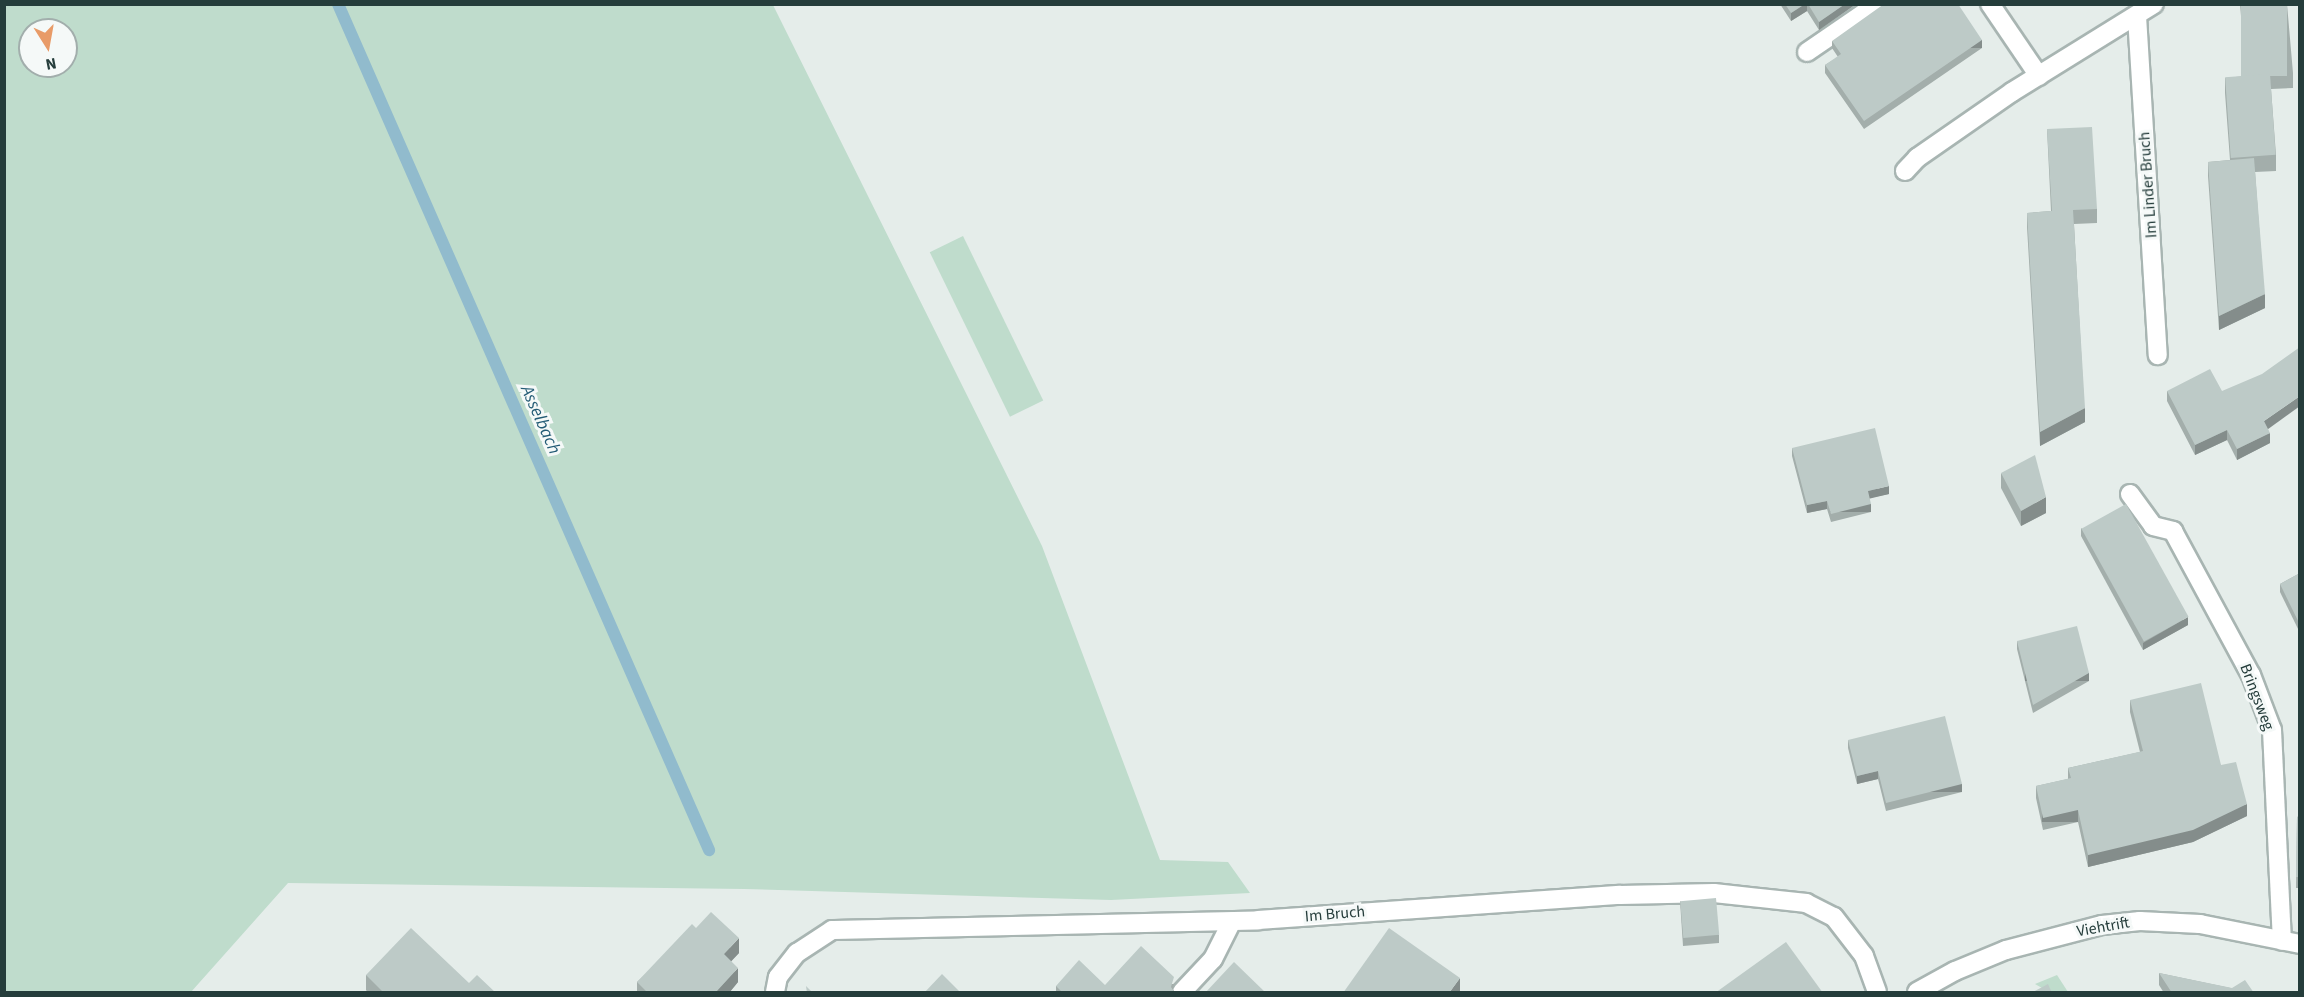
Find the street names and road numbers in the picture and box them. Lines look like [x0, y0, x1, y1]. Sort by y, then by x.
street label: Im Linder Bruch [2135, 131, 2161, 239]
street label: Bringsweg [2236, 661, 2278, 733]
street label: Im Bruch [1304, 902, 1366, 926]
street label: Viehtrift [2075, 913, 2131, 941]

